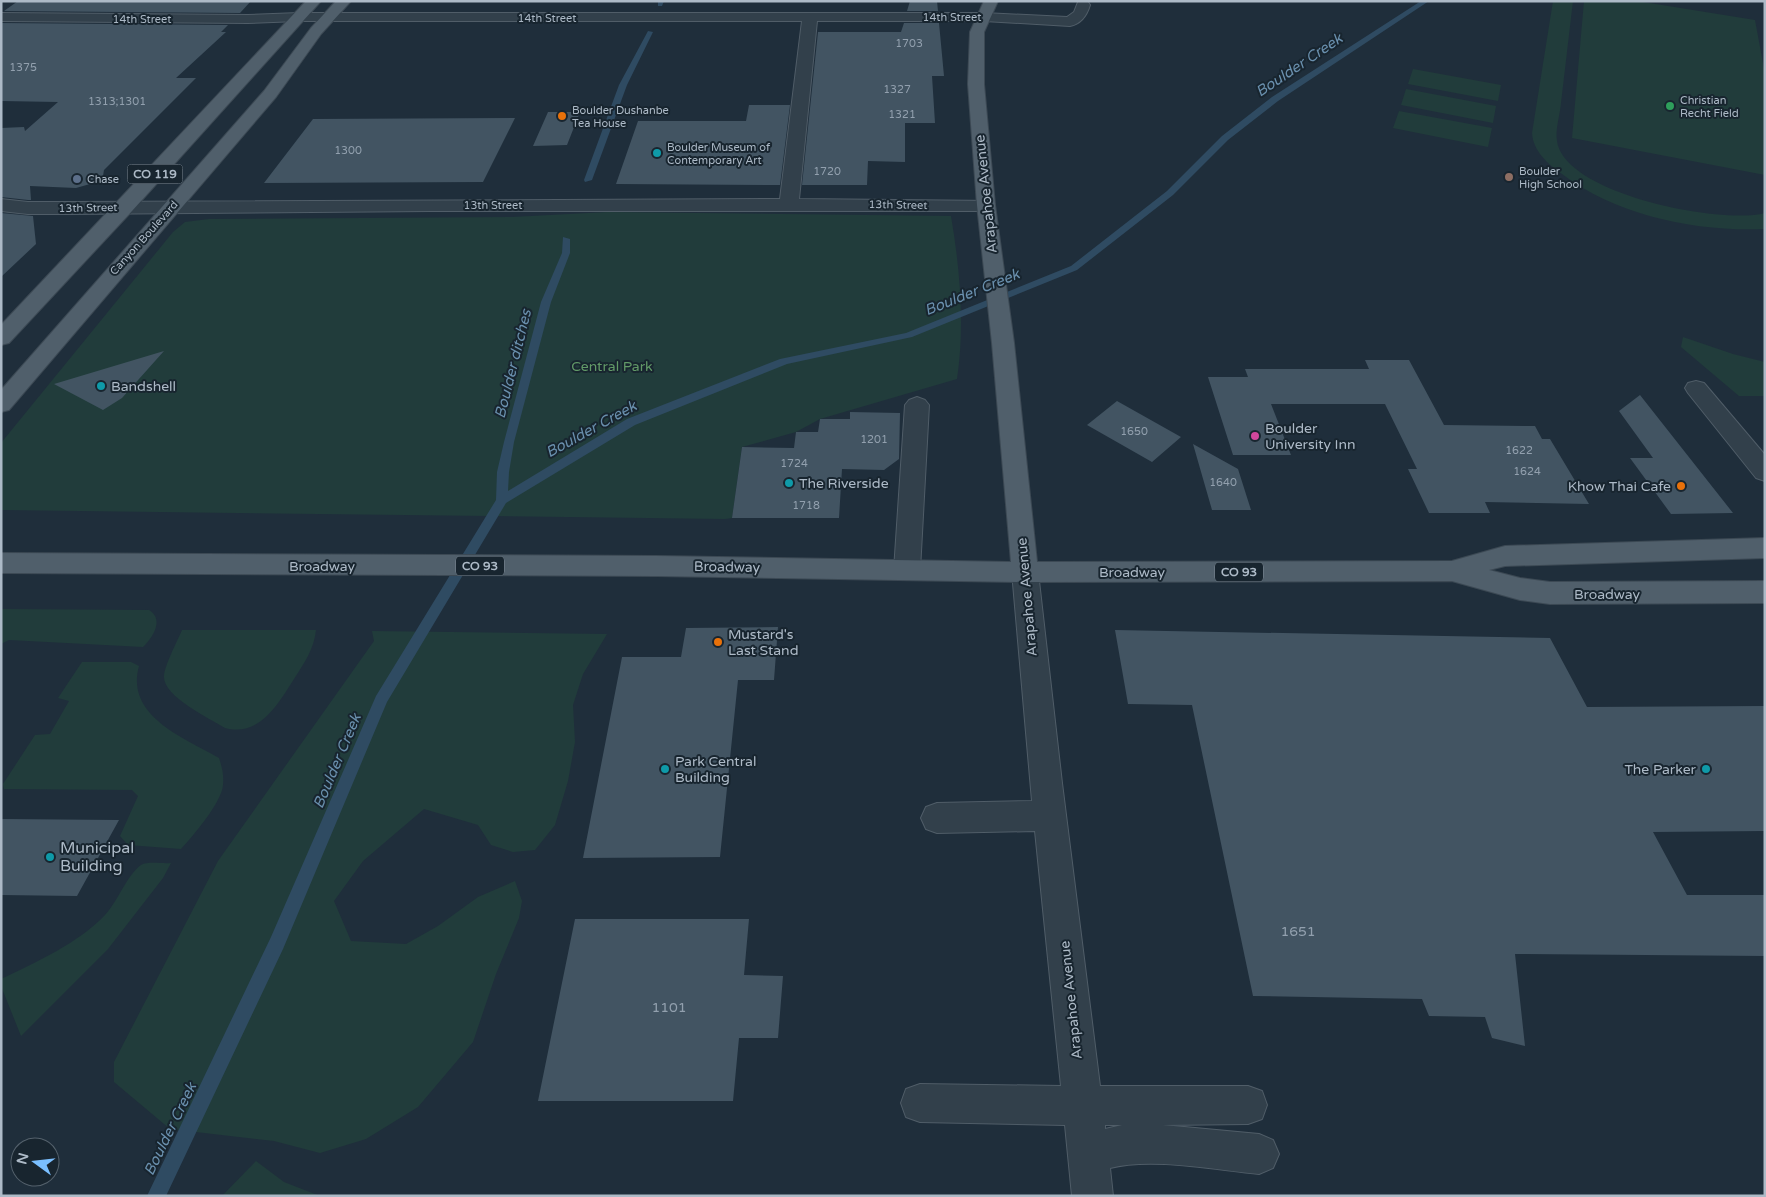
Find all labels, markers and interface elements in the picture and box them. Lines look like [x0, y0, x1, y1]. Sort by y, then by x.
street label: 14th Street [922, 11, 982, 24]
street label: 14th Street [517, 12, 577, 25]
street label: 14th Street [112, 13, 172, 26]
water label: Boulder Creek [1252, 28, 1347, 101]
house number: 1703 [895, 37, 923, 50]
house number: 1375 [9, 61, 37, 74]
house number: 1327 [883, 83, 911, 96]
place label: Christian Recht Field [1680, 94, 1739, 120]
house number: 1313;1301 [88, 95, 146, 108]
marker: Christian Recht Field [1664, 100, 1676, 112]
place label: Boulder Dushanbe Tea House [572, 104, 669, 130]
house number: 1321 [888, 108, 916, 121]
marker: Boulder Dushanbe Tea House [556, 110, 568, 122]
street label: Arapahoe Avenue [971, 134, 1001, 254]
place label: Boulder Museum of Contemporary Art [667, 141, 771, 167]
house number: 1300 [334, 144, 362, 157]
marker: Boulder Museum of Contemporary Art [651, 147, 663, 159]
road number: CO 119 [128, 164, 182, 183]
house number: 1720 [813, 165, 841, 178]
place label: Boulder High School [1519, 165, 1582, 191]
marker: Boulder High School [1503, 171, 1515, 183]
marker: Chase [71, 173, 83, 185]
place label: Chase [87, 173, 119, 186]
street label: Canyon Boulevard [107, 198, 181, 278]
street label: 13th Street [868, 198, 928, 212]
street label: 13th Street [463, 199, 523, 212]
street label: 13th Street [58, 201, 118, 215]
water label: Boulder Creek [922, 264, 1024, 319]
water label: Boulder ditches [491, 306, 536, 420]
park label: Central Park [571, 358, 653, 375]
place label: Bandshell [111, 378, 176, 395]
marker: Bandshell [95, 380, 107, 392]
water label: Boulder Creek [543, 396, 641, 461]
place label: Boulder University Inn [1265, 420, 1356, 453]
house number: 1650 [1120, 425, 1148, 438]
marker: Boulder University Inn [1249, 430, 1261, 442]
house number: 1201 [860, 433, 888, 446]
house number: 1622 [1505, 444, 1533, 457]
house number: 1724 [780, 457, 808, 470]
house number: 1624 [1513, 465, 1541, 478]
place label: The Riverside [799, 475, 889, 492]
house number: 1640 [1209, 476, 1237, 489]
marker: The Riverside [783, 477, 795, 489]
place label: Khow Thai Cafe [1568, 478, 1671, 495]
marker: Khow Thai Cafe [1675, 480, 1687, 492]
house number: 1718 [792, 499, 820, 512]
street label: Arapahoe Avenue [1013, 537, 1041, 657]
road number: CO 93 [456, 556, 504, 576]
street label: Broadway [289, 558, 356, 575]
street label: Broadway [694, 558, 761, 576]
road number: CO 93 [1215, 562, 1263, 582]
street label: Broadway [1099, 564, 1166, 581]
street label: Broadway [1574, 586, 1641, 603]
place label: Mustard's Last Stand [728, 626, 798, 659]
marker: Mustard's Last Stand [712, 636, 724, 648]
water label: Boulder Creek [309, 709, 366, 811]
place label: Park Central Building [675, 753, 756, 786]
place label: The Parker [1624, 761, 1697, 778]
marker: Park Central Building [659, 763, 671, 775]
marker: The Parker [1700, 763, 1712, 775]
place label: Municipal Building [60, 838, 134, 876]
marker: Municipal Building [44, 851, 56, 863]
house number: 1651 [1280, 923, 1316, 940]
street label: Arapahoe Avenue [1056, 940, 1086, 1060]
house number: 1101 [651, 999, 687, 1016]
water label: Boulder Creek [140, 1078, 201, 1178]
north arrow [10, 1137, 60, 1187]
text: N [13, 1151, 33, 1166]

